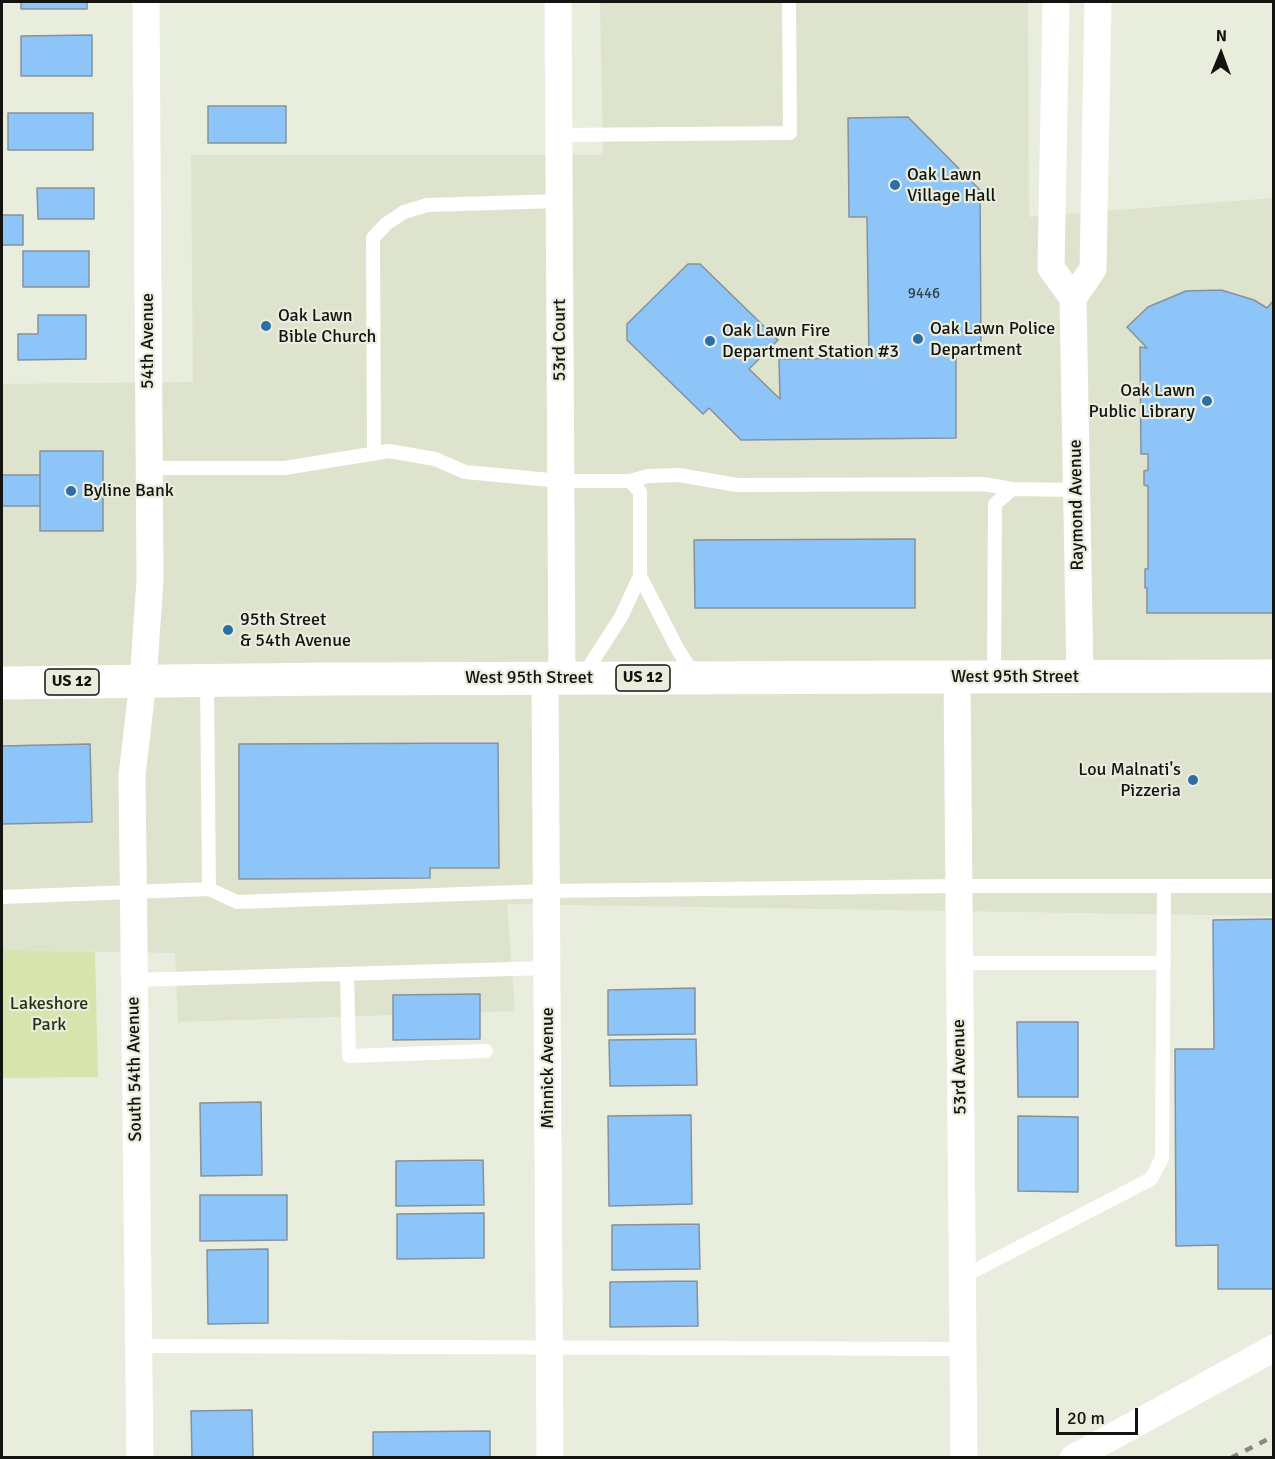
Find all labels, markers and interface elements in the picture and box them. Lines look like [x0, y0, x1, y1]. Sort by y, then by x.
north arrow [1191, 24, 1251, 84]
text: N [1216, 26, 1227, 46]
place label: Oak Lawn Village Hall [907, 164, 996, 207]
marker: Oak Lawn Village Hall [888, 178, 902, 192]
house number: 9446 [908, 285, 940, 303]
street label: 54th Avenue [137, 293, 159, 389]
street label: 53rd Court [549, 299, 571, 381]
place label: Oak Lawn Bible Church [278, 305, 376, 348]
place label: Oak Lawn Police Department [930, 318, 1055, 360]
marker: Oak Lawn Bible Church [259, 319, 273, 333]
place label: Oak Lawn Fire Department Station #3 [722, 320, 899, 362]
marker: Oak Lawn Police Department [911, 332, 925, 346]
marker: Oak Lawn Fire Department Station #3 [703, 334, 717, 348]
place label: Oak Lawn Public Library [1089, 380, 1195, 422]
marker: Oak Lawn Public Library [1200, 394, 1214, 408]
street label: Raymond Avenue [1065, 439, 1089, 571]
place label: Byline Bank [83, 480, 174, 502]
marker: Byline Bank [64, 484, 78, 498]
place label: 95th Street & 54th Avenue [240, 609, 351, 652]
marker: 95th Street & 54th Avenue [221, 623, 235, 637]
road number: US 12 [616, 665, 670, 691]
street label: West 95th Street [951, 666, 1079, 688]
street label: West 95th Street [465, 667, 593, 689]
road number: US 12 [45, 669, 99, 695]
place label: Lou Malnati's Pizzeria [1078, 759, 1181, 802]
marker: Lou Malnati's Pizzeria [1186, 773, 1200, 787]
park label: Lakeshore Park [10, 993, 88, 1036]
street label: South 54th Avenue [123, 996, 147, 1142]
street label: Minnick Avenue [537, 1007, 559, 1129]
street label: 53rd Avenue [948, 1019, 972, 1115]
scale bar [1059, 1396, 1142, 1434]
text: 20 m [1067, 1407, 1105, 1429]

